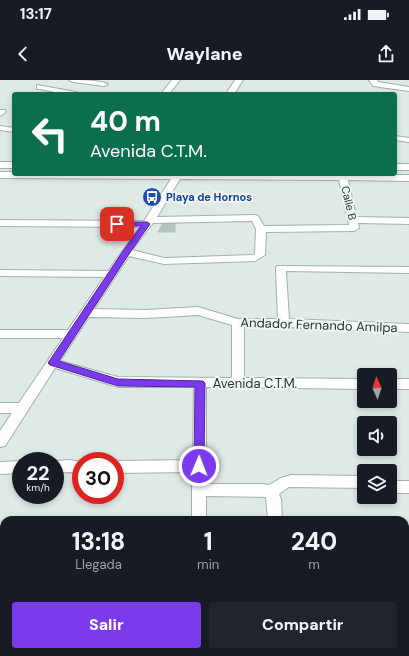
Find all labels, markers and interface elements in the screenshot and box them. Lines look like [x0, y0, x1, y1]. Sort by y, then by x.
text: 13:17 [20, 4, 52, 24]
text: Waylane [166, 42, 243, 66]
icon: back [12, 43, 34, 65]
icon: share [375, 43, 397, 65]
text: 40 m [90, 103, 161, 140]
icon: left [24, 108, 76, 160]
text: Avenida C.T.M. [90, 139, 207, 163]
street label: Calle B [338, 185, 360, 222]
bus stop icon: Playa de Hornos [141, 186, 163, 208]
place label: Playa de Hornos [166, 190, 252, 204]
pin [100, 207, 134, 241]
icon: arrive [106, 213, 128, 235]
street label: Andador Fernando Amilpa [240, 314, 398, 336]
north arrow [357, 368, 397, 408]
map controls [357, 368, 397, 504]
street label: Avenida C.T.M. [213, 375, 298, 392]
button: sound [357, 416, 397, 456]
position arrow [178, 445, 220, 487]
speed limit sign: 30 [72, 452, 124, 504]
text: 22 [26, 460, 50, 486]
button: layers [357, 464, 397, 504]
text: km/h [26, 481, 50, 494]
text: 13:18 [72, 526, 125, 557]
text: 1 [204, 526, 213, 557]
text: 240 [291, 526, 337, 557]
text: Llegada [75, 556, 122, 573]
text: min [197, 556, 219, 573]
text: m [308, 556, 320, 573]
button: Salir [12, 602, 201, 648]
button: Compartir [209, 602, 397, 648]

